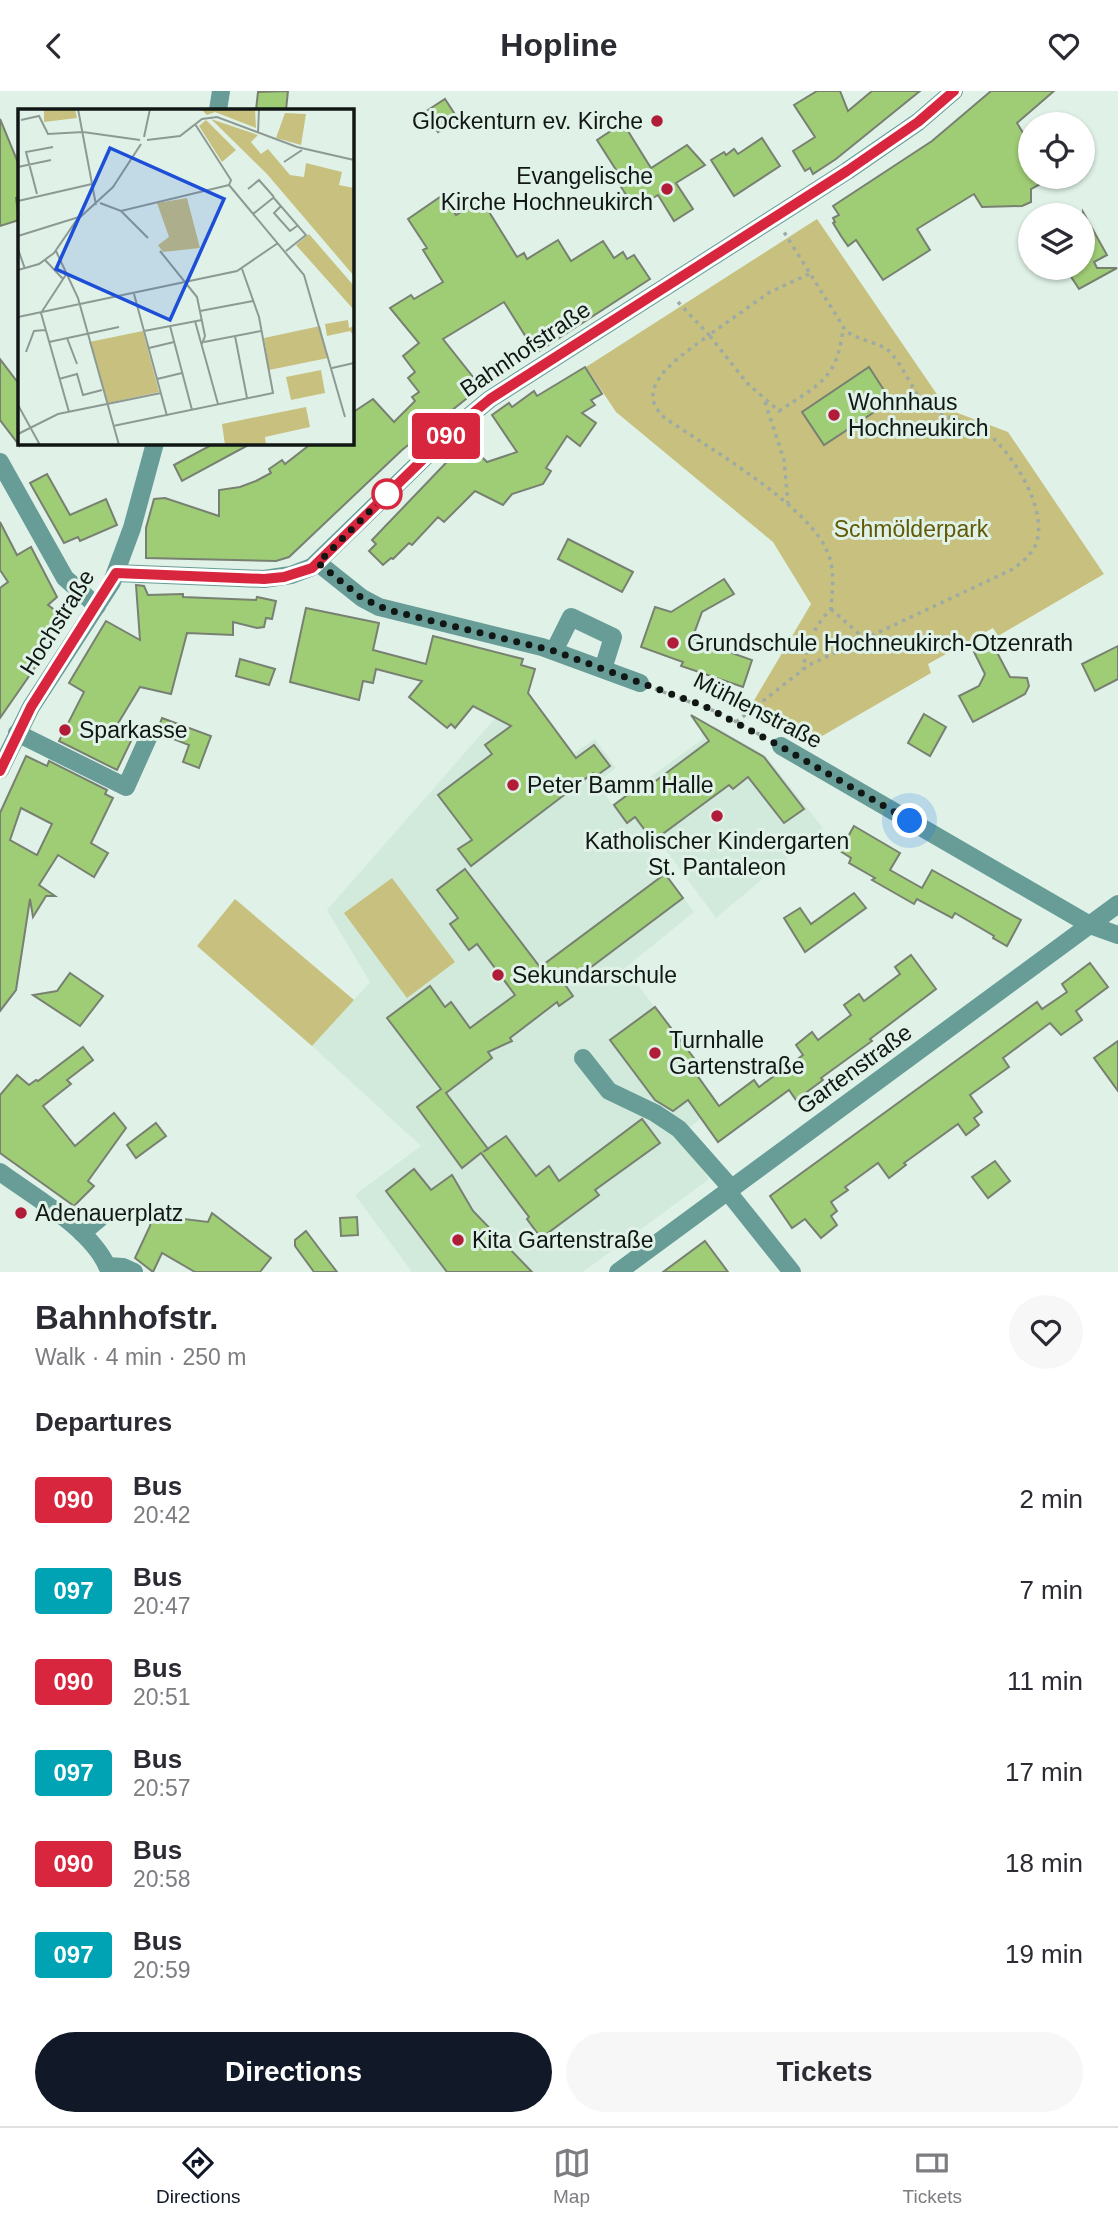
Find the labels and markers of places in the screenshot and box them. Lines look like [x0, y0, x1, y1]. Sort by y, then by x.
place label: Glockenturn ev. Kirche [412, 108, 643, 134]
marker: Glockenturn ev. Kirche [649, 113, 665, 129]
place label: Evangelische Kirche Hochneukirch [441, 163, 653, 215]
marker: Evangelische Kirche Hochneukirch [659, 181, 675, 197]
place label: Wohnhaus Hochneukirch [848, 389, 989, 441]
marker: Wohnhaus Hochneukirch [826, 407, 842, 423]
unlabelled marker [372, 479, 402, 509]
place label: Grundschule Hochneukirch-Otzenrath [687, 630, 1073, 656]
marker: Grundschule Hochneukirch-Otzenrath [665, 635, 681, 651]
place label: Sparkasse [79, 717, 188, 743]
marker: Sparkasse [57, 722, 73, 738]
place label: Peter Bamm Halle [527, 772, 714, 798]
marker: Peter Bamm Halle [505, 777, 521, 793]
marker: Katholischer Kindergarten St. Pantaleon [709, 808, 725, 824]
place label: Katholischer Kindergarten St. Pantaleon [585, 828, 849, 880]
place label: Sekundarschule [512, 962, 677, 988]
marker: Sekundarschule [490, 967, 506, 983]
place label: Turnhalle Gartenstraße [669, 1027, 805, 1079]
marker: Turnhalle Gartenstraße [647, 1045, 663, 1061]
place label: Adenauerplatz [35, 1200, 183, 1226]
marker: Adenauerplatz [13, 1205, 29, 1221]
place label: Kita Gartenstraße [472, 1227, 654, 1253]
marker: Kita Gartenstraße [450, 1232, 466, 1248]

